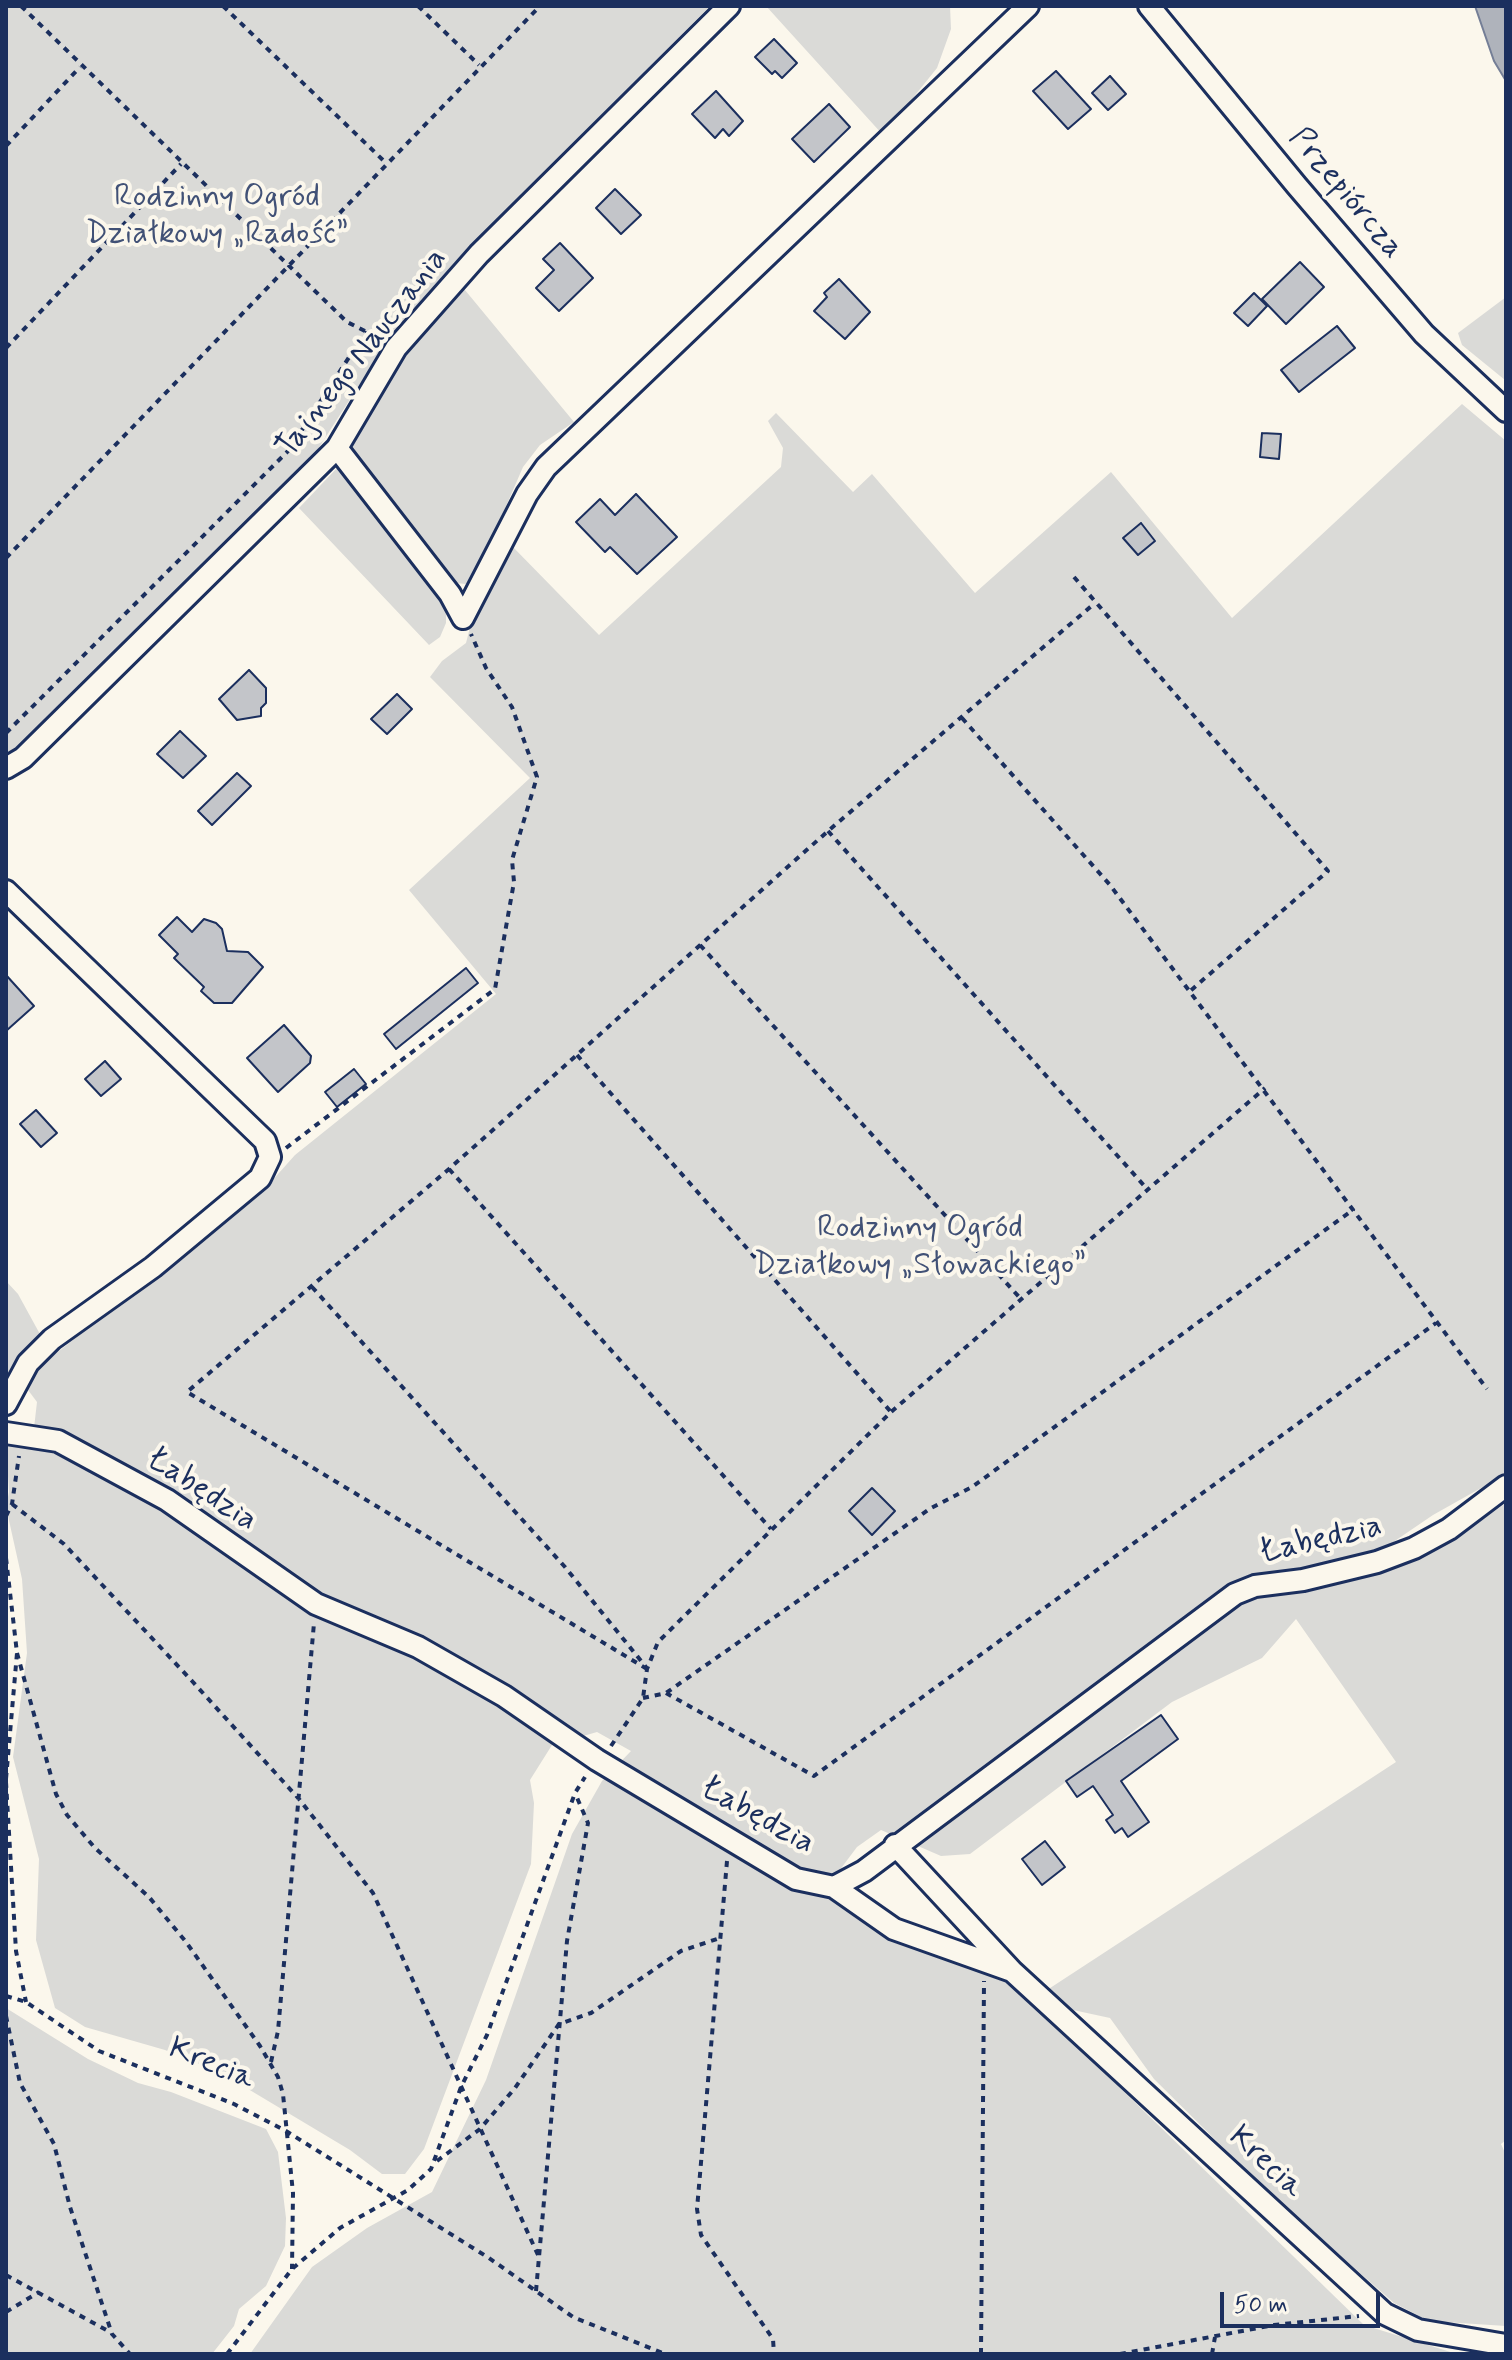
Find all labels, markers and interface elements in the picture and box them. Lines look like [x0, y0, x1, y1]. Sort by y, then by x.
street label: Przepiórcza [1279, 121, 1411, 267]
park label: Rodzinny Ogród Działkowy „Radość” [86, 179, 348, 254]
street label: Tajnego Nauczania [269, 242, 457, 466]
park label: Rodzinny Ogród Działkowy „Słowackiego” [754, 1210, 1086, 1285]
street label: Łabędzia [138, 1441, 264, 1541]
street label: Łabędzia [1256, 1508, 1386, 1574]
street label: Łabędzia [693, 1770, 821, 1864]
street label: Krecia [163, 2031, 259, 2099]
street label: Krecia [1219, 2119, 1311, 2207]
scale bar [1224, 2276, 1384, 2326]
text: 50 m [1234, 2290, 1288, 2321]

